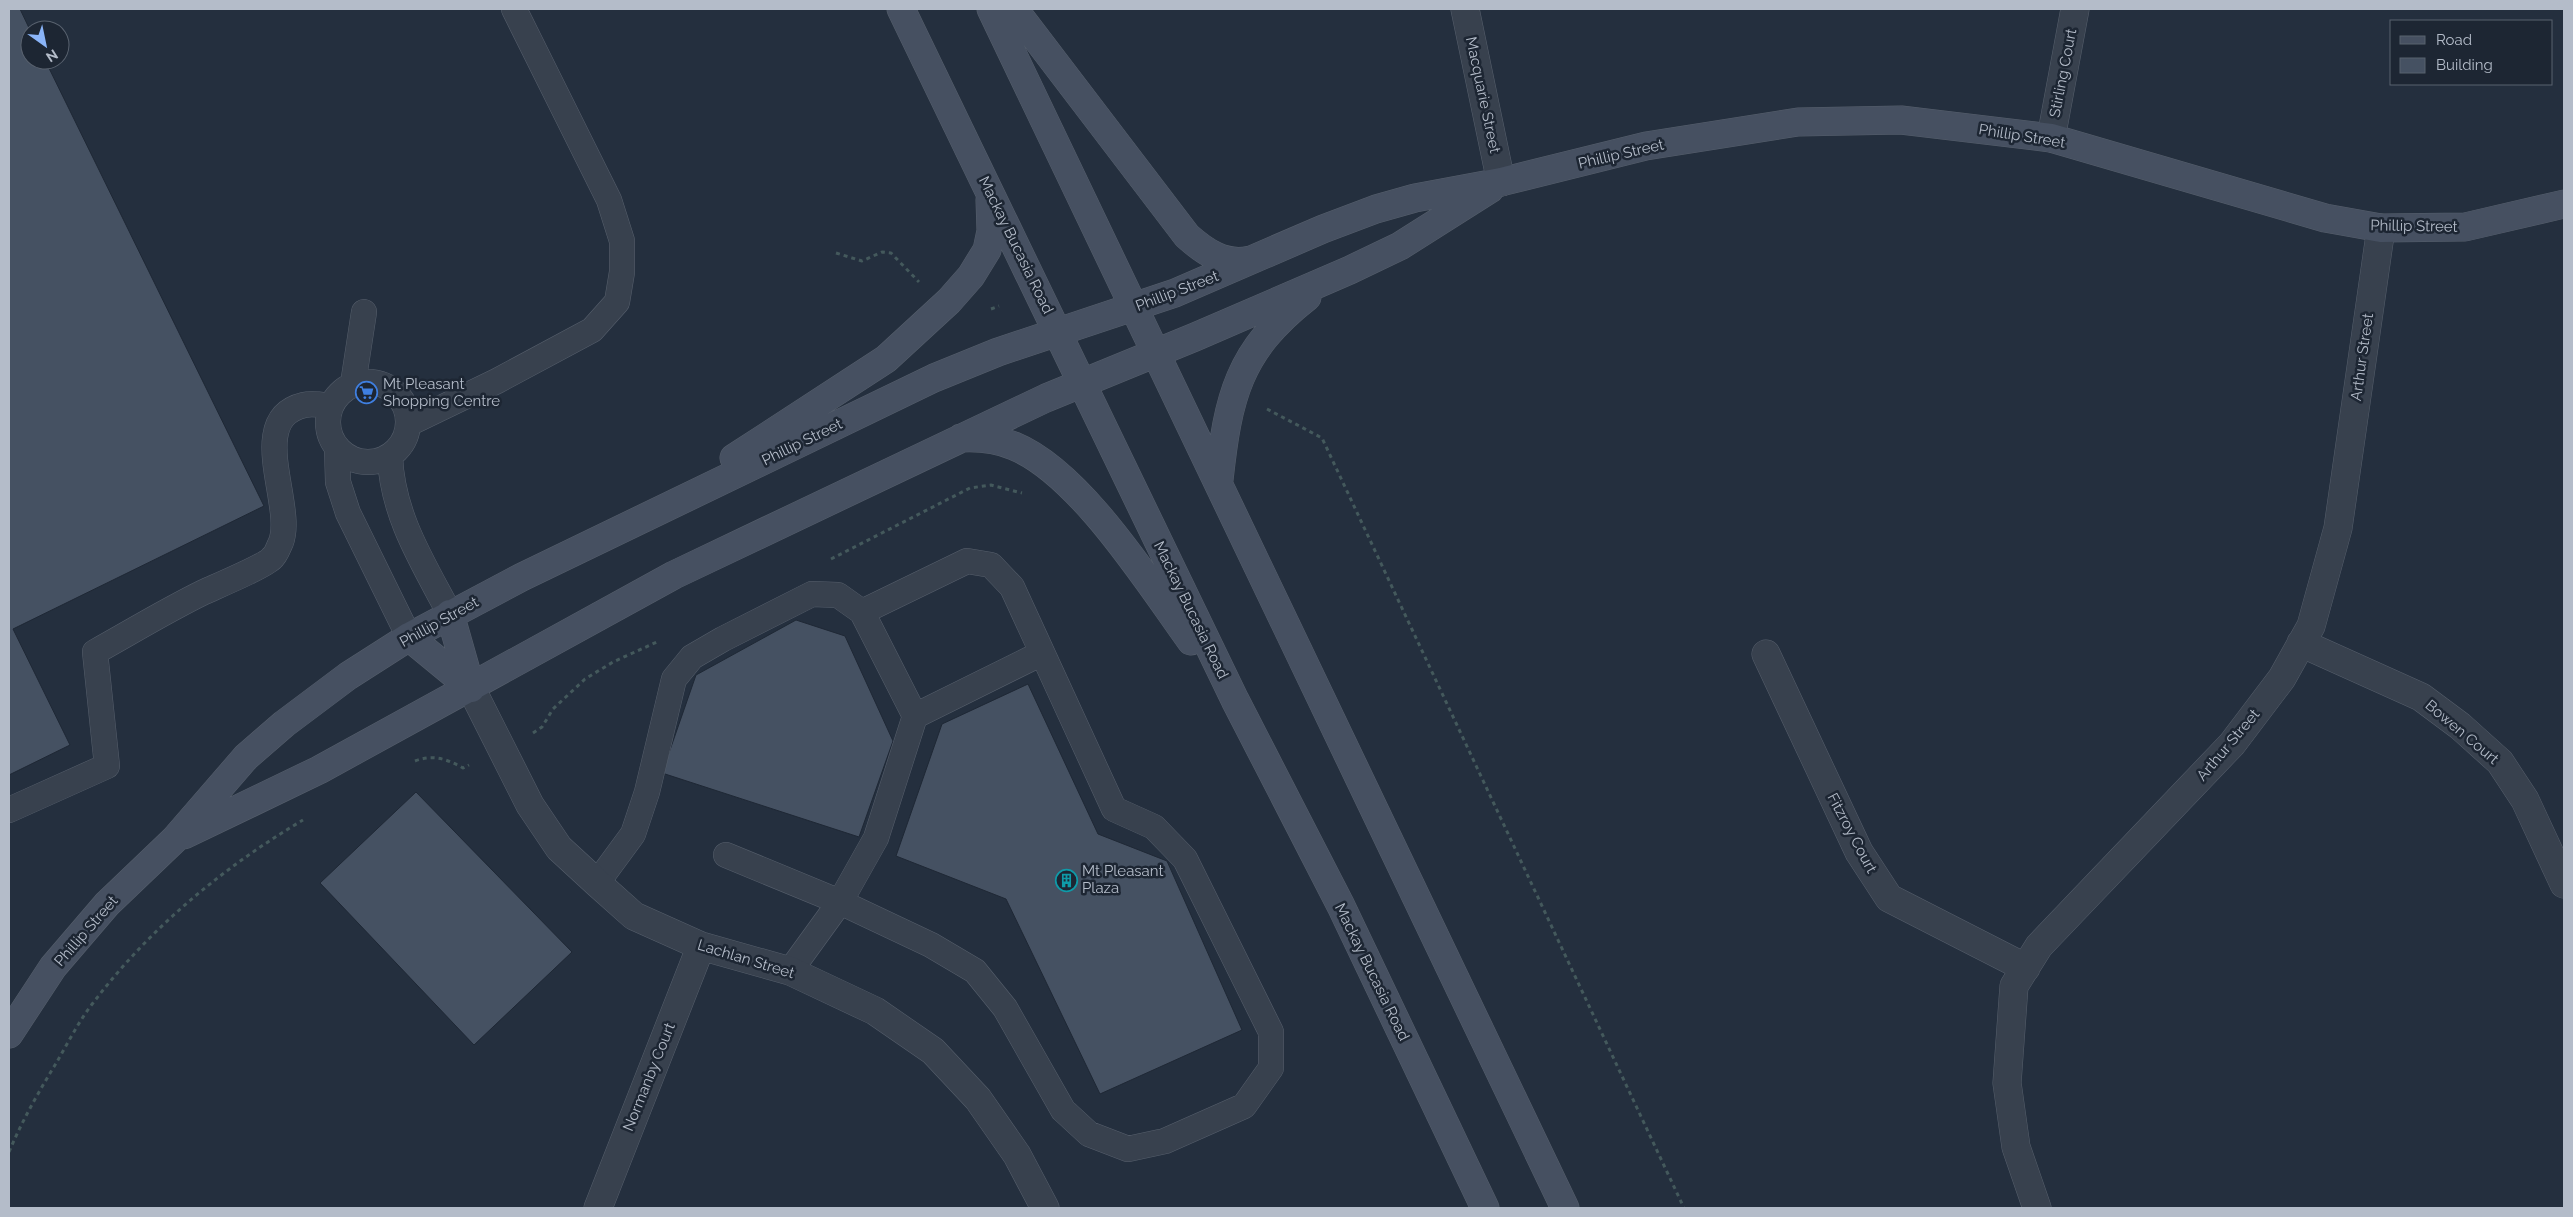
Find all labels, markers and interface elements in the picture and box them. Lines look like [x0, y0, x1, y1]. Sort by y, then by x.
north arrow [20, 20, 70, 70]
legend [2390, 20, 2553, 85]
street label: Stirling Court [2046, 27, 2080, 119]
text: Road [2436, 31, 2472, 49]
street label: Macquarie Street [1462, 35, 1504, 155]
text: N [43, 46, 61, 66]
text: Building [2436, 56, 2493, 74]
street label: Phillip Street [1977, 120, 2067, 152]
street label: Phillip Street [1576, 135, 1666, 173]
street label: Mackay Bucasia Road [975, 173, 1057, 317]
street label: Phillip Street [2370, 216, 2458, 236]
street label: Phillip Street [1133, 267, 1221, 315]
street label: Arthur Street [2347, 312, 2377, 402]
place label: Mt Pleasant Shopping Centre [383, 375, 500, 410]
supermarket icon: Mt Pleasant Shopping Centre [355, 381, 379, 405]
street label: Phillip Street [759, 415, 845, 469]
street label: Mackay Bucasia Road [1150, 538, 1232, 682]
street label: Phillip Street [396, 593, 482, 651]
street label: Bowen Court [2422, 696, 2502, 768]
street label: Arthur Street [2193, 705, 2263, 785]
street label: Fitzroy Court [1823, 790, 1881, 876]
place label: Mt Pleasant Plaza [1082, 862, 1163, 897]
building icon: Mt Pleasant Plaza [1054, 868, 1078, 892]
street label: Phillip Street [51, 892, 121, 970]
street label: Mackay Bucasia Road [1331, 900, 1413, 1044]
street label: Lachlan Street [695, 936, 797, 982]
street label: Normanby Court [619, 1020, 679, 1134]

